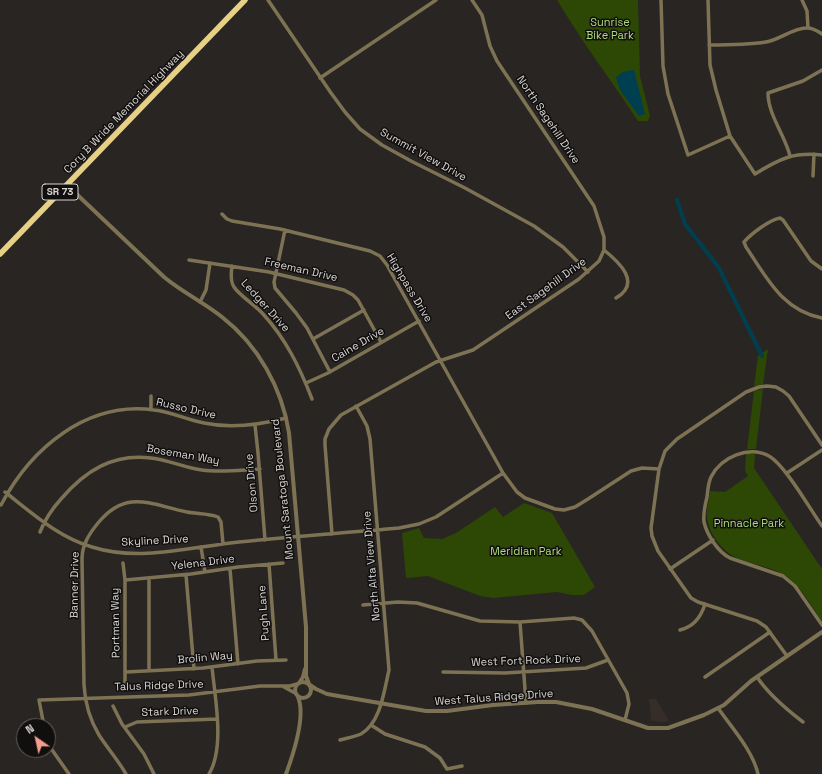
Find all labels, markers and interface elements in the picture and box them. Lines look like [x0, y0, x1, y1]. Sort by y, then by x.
park label: Sunrise Bike Park [586, 16, 634, 42]
street label: Cory B Wride Memorial Highway [61, 47, 187, 177]
street label: North Sagehill Drive [514, 73, 582, 167]
street label: Summit View Drive [377, 126, 469, 184]
road number: SR 73 [42, 184, 78, 200]
street label: Highpass Drive [383, 251, 435, 325]
street label: Freeman Drive [263, 255, 339, 285]
street label: East Sagehill Drive [503, 255, 589, 323]
street label: Ledger Drive [238, 277, 292, 335]
street label: Caine Drive [329, 325, 387, 365]
street label: Russo Drive [155, 396, 217, 422]
street label: Mount Saratoga Boulevard [269, 418, 297, 560]
street label: Boseman Way [145, 442, 221, 468]
street label: Olson Drive [243, 453, 261, 513]
street label: North Alta View Drive [361, 510, 383, 622]
park label: Pinnacle Park [714, 517, 784, 531]
street label: Skyline Drive [121, 533, 189, 549]
park label: Meridian Park [490, 545, 562, 559]
street label: Banner Drive [68, 551, 82, 619]
street label: Yelena Drive [171, 553, 235, 573]
street label: Pugh Lane [255, 585, 273, 641]
street label: Portman Way [109, 588, 123, 658]
street label: Brolin Way [177, 649, 233, 667]
street label: West Fort Rock Drive [471, 652, 581, 670]
street label: Talus Ridge Drive [114, 678, 204, 694]
street label: West Talus Ridge Drive [434, 687, 554, 709]
street label: Stark Drive [141, 704, 199, 720]
north arrow [16, 718, 56, 758]
text: N [23, 721, 37, 737]

